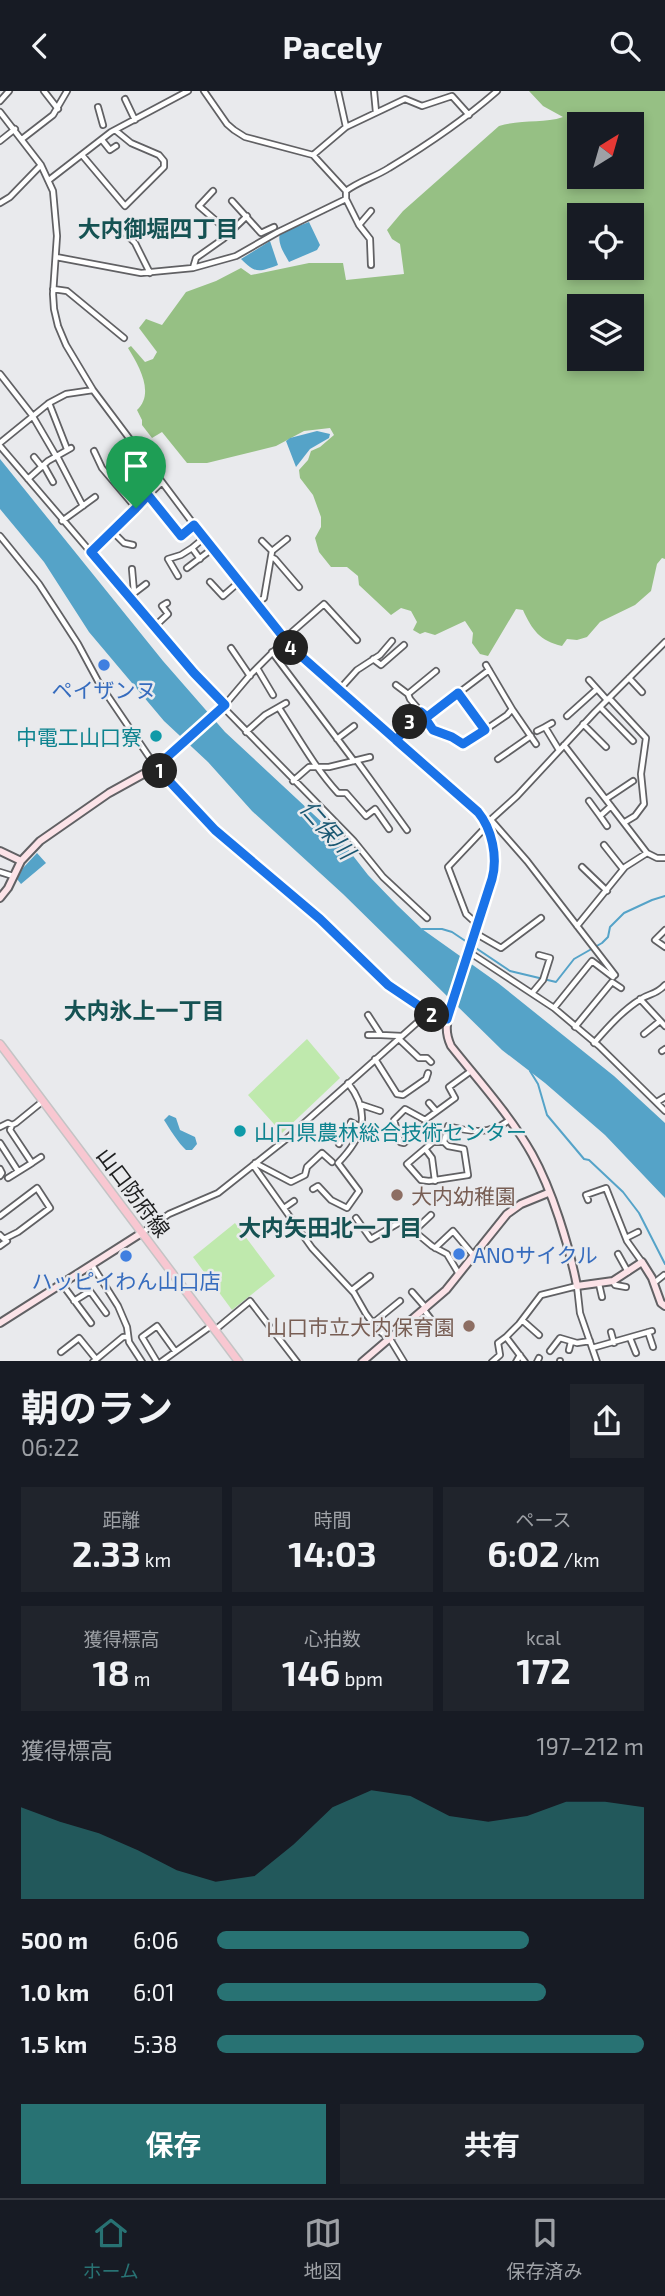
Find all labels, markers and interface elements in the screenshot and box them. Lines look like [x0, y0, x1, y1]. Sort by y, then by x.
icon: back [21, 27, 59, 65]
text: Pacely [283, 27, 382, 65]
icon: search [606, 27, 644, 65]
north arrow [567, 112, 644, 189]
map controls [567, 112, 644, 371]
button: locate [567, 203, 644, 280]
district label: 大内御堀四丁目 [78, 214, 239, 242]
button: layers [567, 294, 644, 371]
pin [106, 436, 166, 508]
icon: arrive [117, 447, 155, 485]
pin: 4 [274, 631, 308, 665]
text: 4 [284, 636, 297, 659]
marker: ペイザンヌ [96, 657, 112, 673]
place label: ペイザンヌ [52, 677, 157, 702]
pin: 3 [392, 705, 428, 739]
text: 3 [404, 710, 415, 733]
place label: 中電工山口寮 [16, 724, 142, 749]
marker: 中電工山口寮 [148, 728, 164, 744]
pin: 1 [142, 753, 178, 789]
text: 1 [155, 759, 164, 782]
water label: 仁保川 [295, 794, 363, 866]
district label: 大内氷上一丁目 [64, 996, 225, 1024]
pin: 2 [414, 997, 450, 1033]
text: 2 [426, 1003, 437, 1026]
place label: 山口県農林総合技術センター [254, 1119, 527, 1144]
marker: 山口県農林総合技術センター [232, 1123, 248, 1139]
street label: 山口防府線 [92, 1143, 176, 1241]
place label: 大内幼稚園 [411, 1183, 516, 1208]
marker: 大内幼稚園 [389, 1187, 405, 1203]
district label: 大内矢田北一丁目 [238, 1213, 422, 1241]
place label: ANOサイクル [473, 1242, 598, 1267]
marker: ANOサイクル [451, 1246, 467, 1262]
marker: ハッピイわん山口店 [118, 1248, 134, 1264]
place label: ハッピイわん山口店 [32, 1268, 221, 1293]
place label: 山口市立大内保育園 [266, 1314, 455, 1339]
marker: 山口市立大内保育園 [461, 1318, 477, 1334]
text: 朝のラン [21, 1384, 173, 1430]
button: share [570, 1384, 644, 1458]
text: 06:22 [21, 1433, 79, 1461]
text: 距離 [102, 1508, 141, 1531]
text: 時間 [313, 1508, 352, 1531]
text: ペース [515, 1508, 572, 1531]
text: 2.33 [72, 1532, 141, 1574]
text: 14:03 [288, 1532, 377, 1574]
text: 6:02 [487, 1532, 559, 1574]
text: km [141, 1548, 171, 1571]
text: /km [559, 1548, 600, 1571]
text: kcal [526, 1626, 561, 1649]
text: 獲得標高 [83, 1627, 160, 1650]
text: 心拍数 [304, 1627, 361, 1650]
text: 172 [517, 1649, 570, 1691]
text: 18 [93, 1651, 130, 1693]
text: 146 [282, 1651, 340, 1693]
text: m [130, 1667, 150, 1690]
text: bpm [340, 1667, 383, 1690]
text: 197–212 m [536, 1732, 644, 1760]
text: 獲得標高 [21, 1736, 113, 1764]
text: 500 m [21, 1926, 88, 1954]
text: 6:06 [133, 1926, 179, 1954]
text: 1.0 km [21, 1978, 89, 2006]
text: 6:01 [133, 1978, 175, 2006]
text: 1.5 km [21, 2030, 87, 2058]
text: 5:38 [133, 2030, 178, 2058]
button: 保存 [21, 2104, 326, 2184]
button: 共有 [340, 2104, 644, 2184]
tab: ホーム [82, 2214, 139, 2283]
tab: 地図 [304, 2214, 342, 2283]
tab: 保存済み [507, 2214, 583, 2283]

